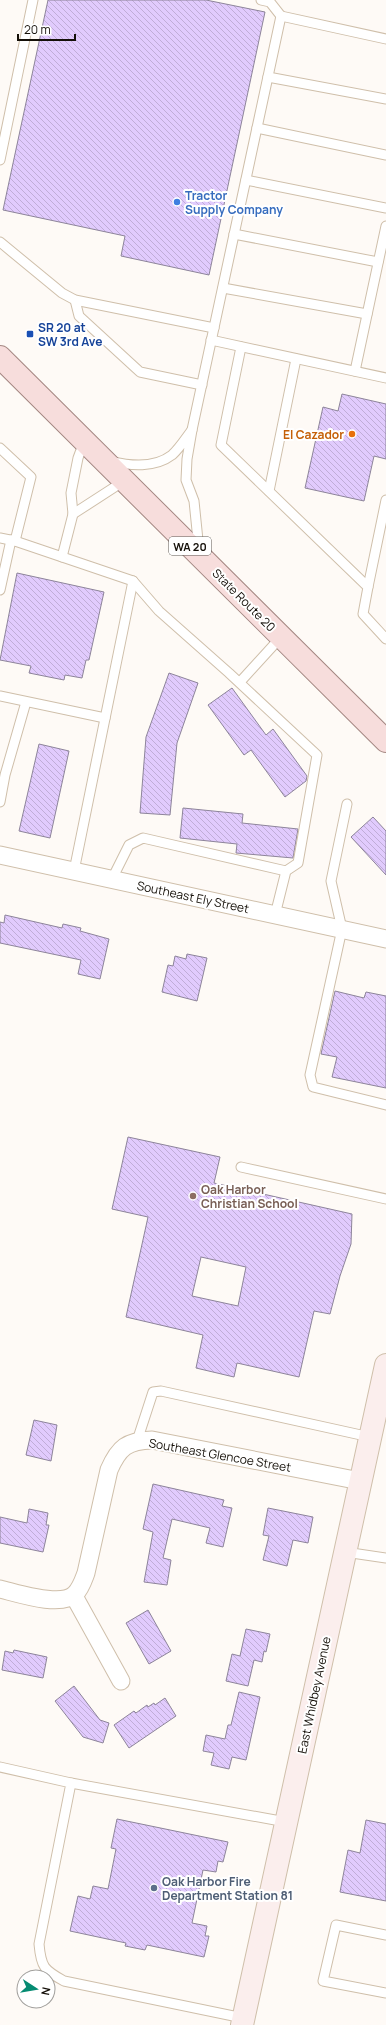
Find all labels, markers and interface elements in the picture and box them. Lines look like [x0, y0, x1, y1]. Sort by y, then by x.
scale bar [18, 16, 75, 42]
text: 20 m [24, 21, 51, 38]
place label: Tractor Supply Company [185, 187, 283, 218]
marker: Tractor Supply Company [172, 197, 182, 207]
place label: SR 20 at SW 3rd Ave [38, 319, 102, 350]
marker: SR 20 at SW 3rd Ave [25, 329, 35, 339]
place label: El Cazador [283, 426, 344, 443]
marker: El Cazador [347, 429, 357, 439]
road number: WA 20 [169, 537, 211, 555]
street label: State Route 20 [209, 565, 279, 635]
street label: Southeast Ely Street [135, 877, 251, 917]
place label: Oak Harbor Christian School [201, 1181, 298, 1212]
marker: Oak Harbor Christian School [188, 1191, 198, 1201]
street label: Southeast Glencoe Street [148, 1434, 293, 1476]
street label: East Whidbey Avenue [293, 1635, 335, 1755]
place label: Oak Harbor Fire Department Station 81 [162, 1873, 293, 1904]
marker: Oak Harbor Fire Department Station 81 [149, 1883, 159, 1893]
north arrow [16, 1969, 56, 2009]
text: N [38, 1986, 54, 1997]

